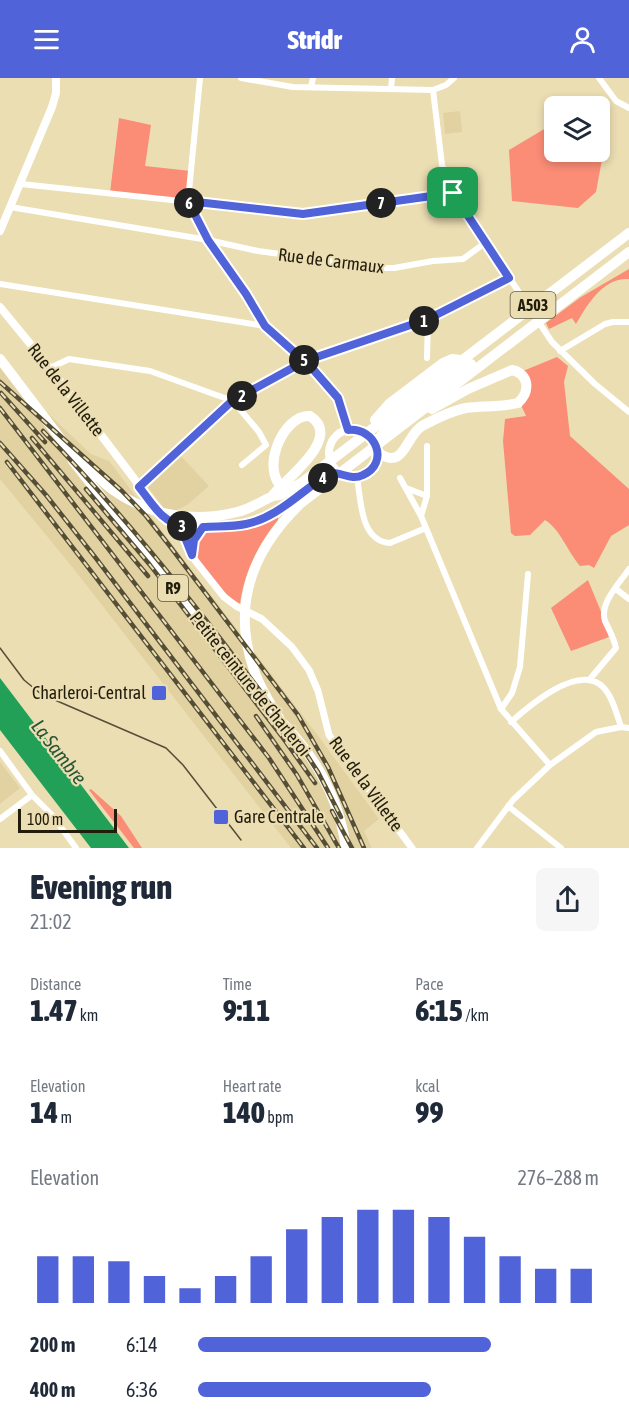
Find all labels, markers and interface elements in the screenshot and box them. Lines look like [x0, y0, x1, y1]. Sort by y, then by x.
icon: menu [30, 23, 63, 56]
icon: person [566, 23, 599, 56]
text: Stridr [287, 24, 342, 55]
map controls [544, 96, 610, 162]
button: layers [544, 96, 610, 162]
pin [427, 167, 478, 218]
icon: arrive [436, 176, 469, 209]
pin: 6 [174, 188, 204, 218]
pin: 7 [366, 188, 396, 218]
text: 6 [185, 194, 193, 212]
text: 7 [377, 194, 385, 212]
street label: Rue de Carmaux [277, 244, 385, 277]
road number: A503 [510, 292, 556, 318]
pin: 1 [409, 306, 439, 336]
text: 1 [420, 312, 428, 330]
street label: Rue de la Villette [24, 339, 109, 440]
pin: 5 [289, 345, 319, 375]
text: 5 [300, 351, 308, 369]
pin: 2 [227, 381, 257, 411]
text: 2 [238, 387, 246, 405]
pin: 4 [308, 463, 338, 493]
text: 4 [319, 469, 327, 487]
pin: 3 [167, 511, 197, 541]
text: 3 [178, 517, 186, 535]
road number: R9 [158, 575, 188, 601]
street label: Petite ceinture de Charleroi [186, 607, 315, 760]
place label: Charleroi-Central [32, 682, 146, 703]
marker: Charleroi-Central [150, 684, 168, 702]
water label: La Sambre [27, 715, 92, 789]
street label: Rue de la Villette [325, 732, 408, 835]
scale bar [18, 806, 117, 834]
place label: Gare Centrale [234, 806, 324, 827]
marker: Gare Centrale [212, 808, 230, 826]
text: 100 m [27, 810, 63, 828]
text: Evening run [30, 868, 172, 906]
button: share [536, 868, 599, 931]
text: 21:02 [30, 910, 72, 933]
text: Distance [30, 975, 81, 993]
text: Time [223, 975, 252, 993]
text: Pace [415, 975, 443, 993]
text: 1.47 [30, 993, 78, 1027]
text: 9:11 [223, 993, 270, 1027]
text: 6:15 [415, 993, 463, 1027]
text: km [78, 1006, 98, 1024]
text: /km [463, 1006, 489, 1024]
text: Elevation [30, 1077, 85, 1095]
text: Heart rate [223, 1077, 282, 1095]
text: kcal [415, 1077, 440, 1095]
text: 14 [30, 1095, 58, 1129]
text: 140 [223, 1095, 265, 1129]
text: 99 [415, 1095, 444, 1129]
text: m [58, 1108, 72, 1126]
text: bpm [265, 1108, 294, 1126]
text: Elevation [30, 1166, 99, 1189]
text: 276–288 m [517, 1166, 599, 1189]
text: 200 m [30, 1333, 75, 1356]
text: 6:14 [126, 1333, 158, 1356]
text: 400 m [30, 1378, 75, 1401]
text: 6:36 [126, 1378, 158, 1401]

